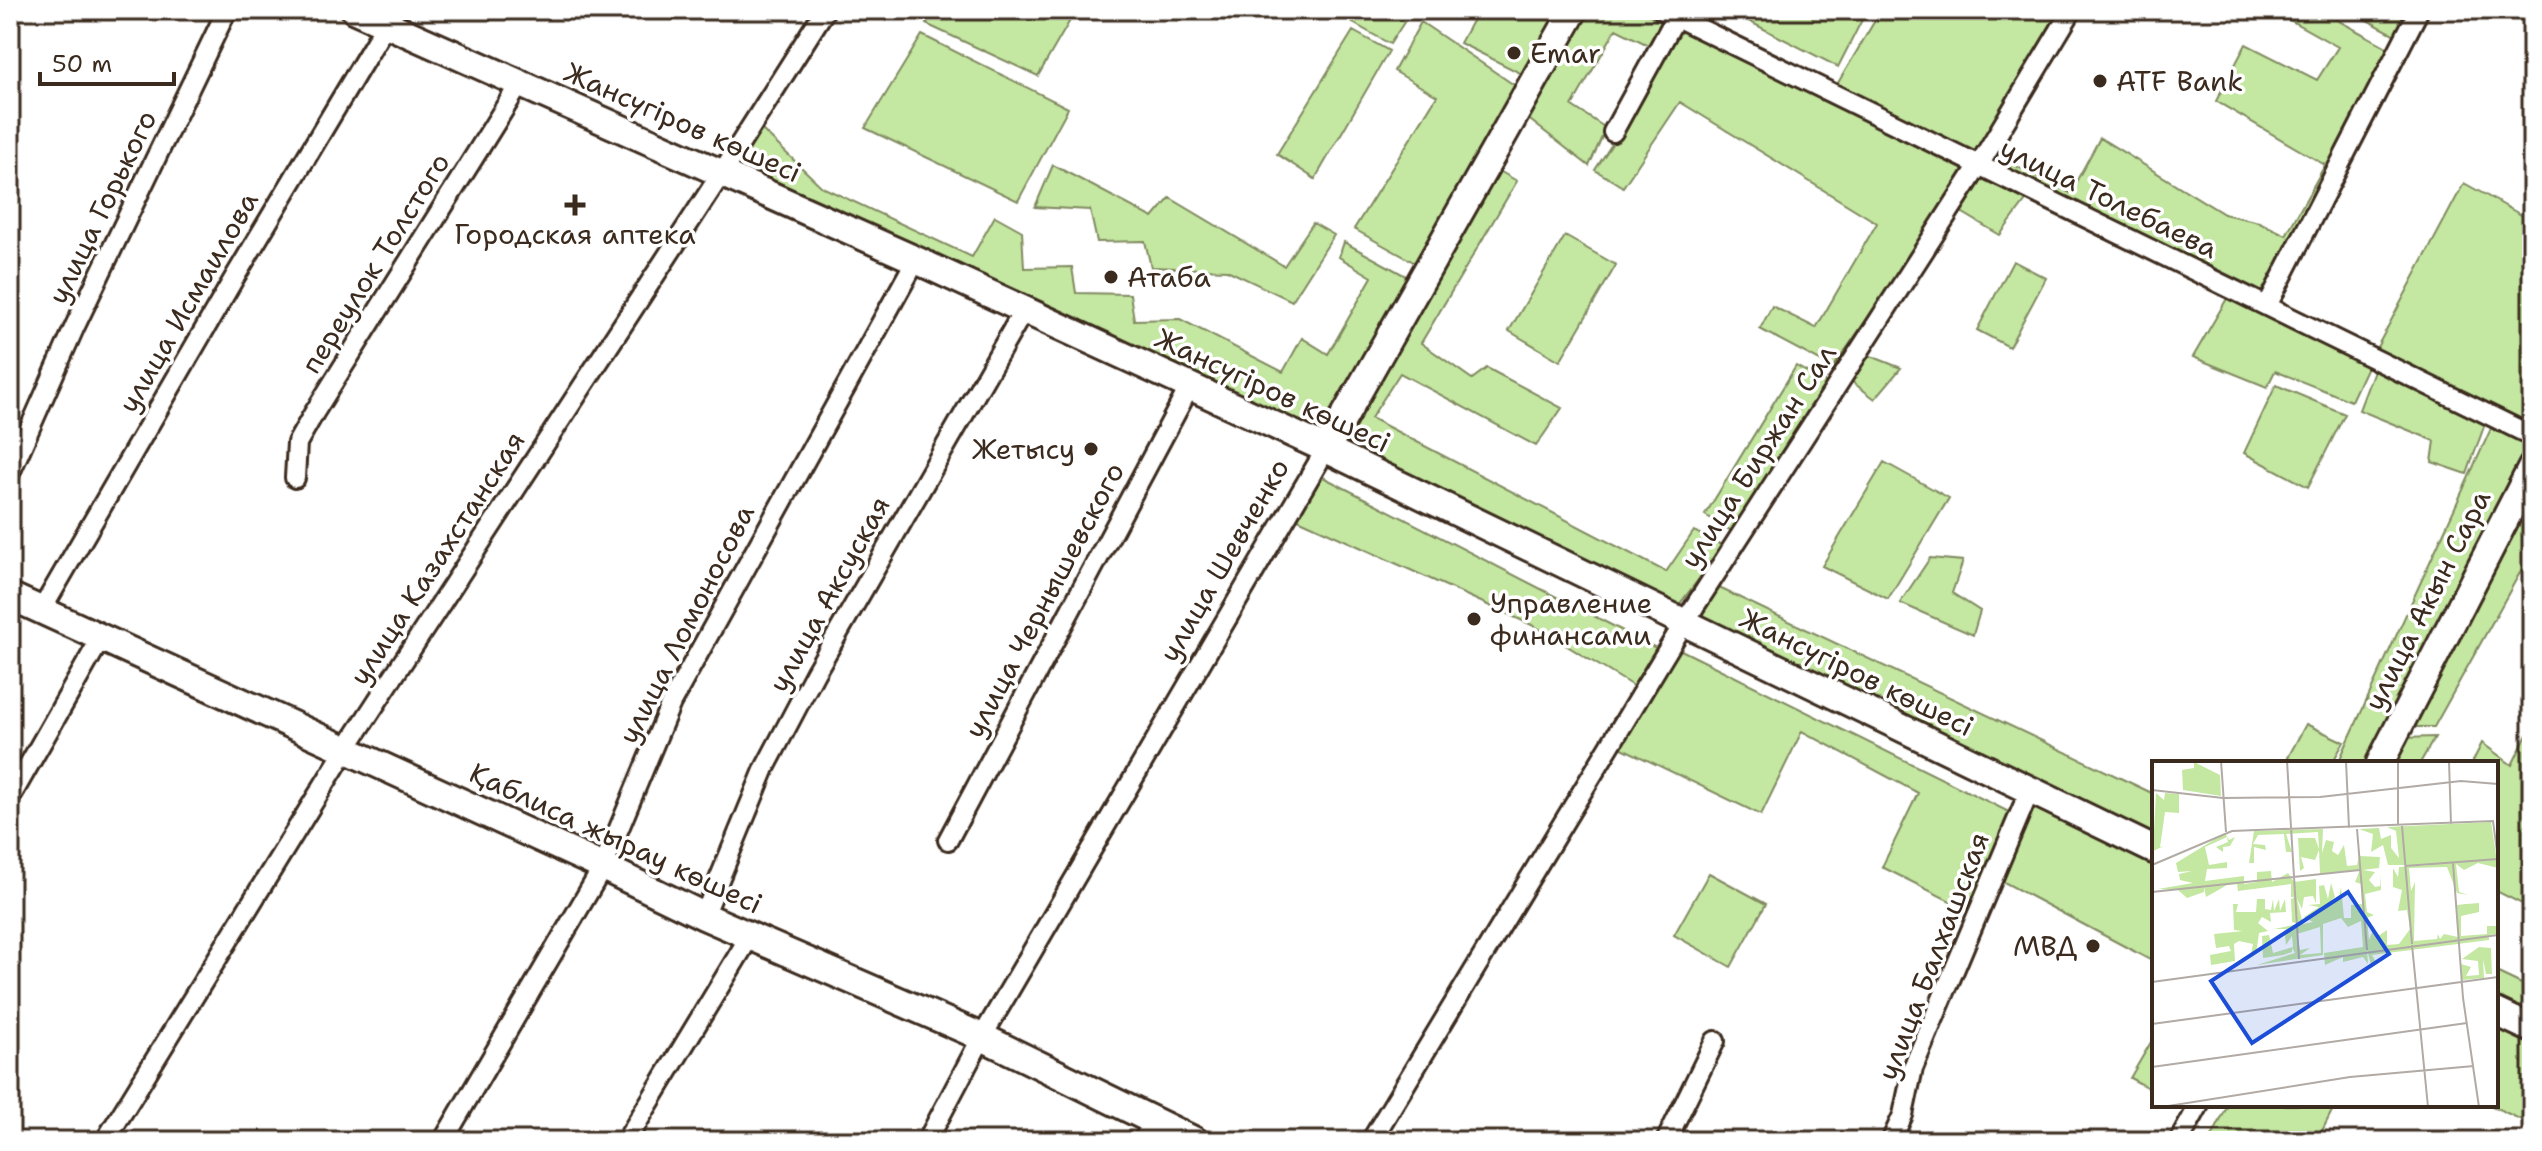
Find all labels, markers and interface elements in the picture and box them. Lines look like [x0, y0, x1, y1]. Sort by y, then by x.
place label: Emar [1530, 34, 1601, 72]
scale bar [40, 36, 174, 86]
marker: Emar [1505, 44, 1523, 62]
text: 50 m [52, 48, 112, 80]
street label: Жансүгіров көшесі [559, 53, 807, 191]
place label: ATF Bank [2116, 62, 2243, 100]
marker: ATF Bank [2091, 72, 2109, 90]
street label: улица Горького [39, 104, 165, 310]
street label: улица Толебаева [1994, 129, 2224, 267]
street label: переулок Толстого [292, 145, 458, 381]
street label: улица Исмаилова [109, 184, 267, 420]
marker: Городская аптека [566, 196, 584, 214]
place label: Городская аптека [454, 215, 696, 253]
place label: Атаба [1127, 258, 1211, 296]
marker: Атаба [1102, 268, 1120, 286]
street label: Жансүгіров көшесі [1149, 319, 1397, 461]
street label: улица Биржан Сал [1671, 336, 1845, 575]
street label: улица Казахстанская [340, 424, 534, 692]
place label: Жетысу [972, 430, 1075, 468]
marker: Жетысу [1082, 440, 1100, 458]
street label: улица Шевченко [1150, 451, 1298, 669]
street label: улица Чернышевского [955, 456, 1133, 744]
street label: улица Акын Сара [2355, 483, 2499, 717]
street label: улица Аксуская [759, 489, 899, 699]
street label: улица Ломоносова [609, 498, 763, 750]
place label: Управление финансами [1490, 584, 1652, 654]
street label: Жансүгіров көшесі [1734, 599, 1980, 745]
marker: Управление финансами [1465, 610, 1483, 628]
street label: Қаблиса жырау көшесі [463, 753, 769, 923]
inset map [2152, 761, 2498, 1107]
street label: улица Балхашская [1868, 827, 1998, 1085]
place label: МВД [2013, 927, 2077, 965]
marker: МВД [2084, 937, 2102, 955]

